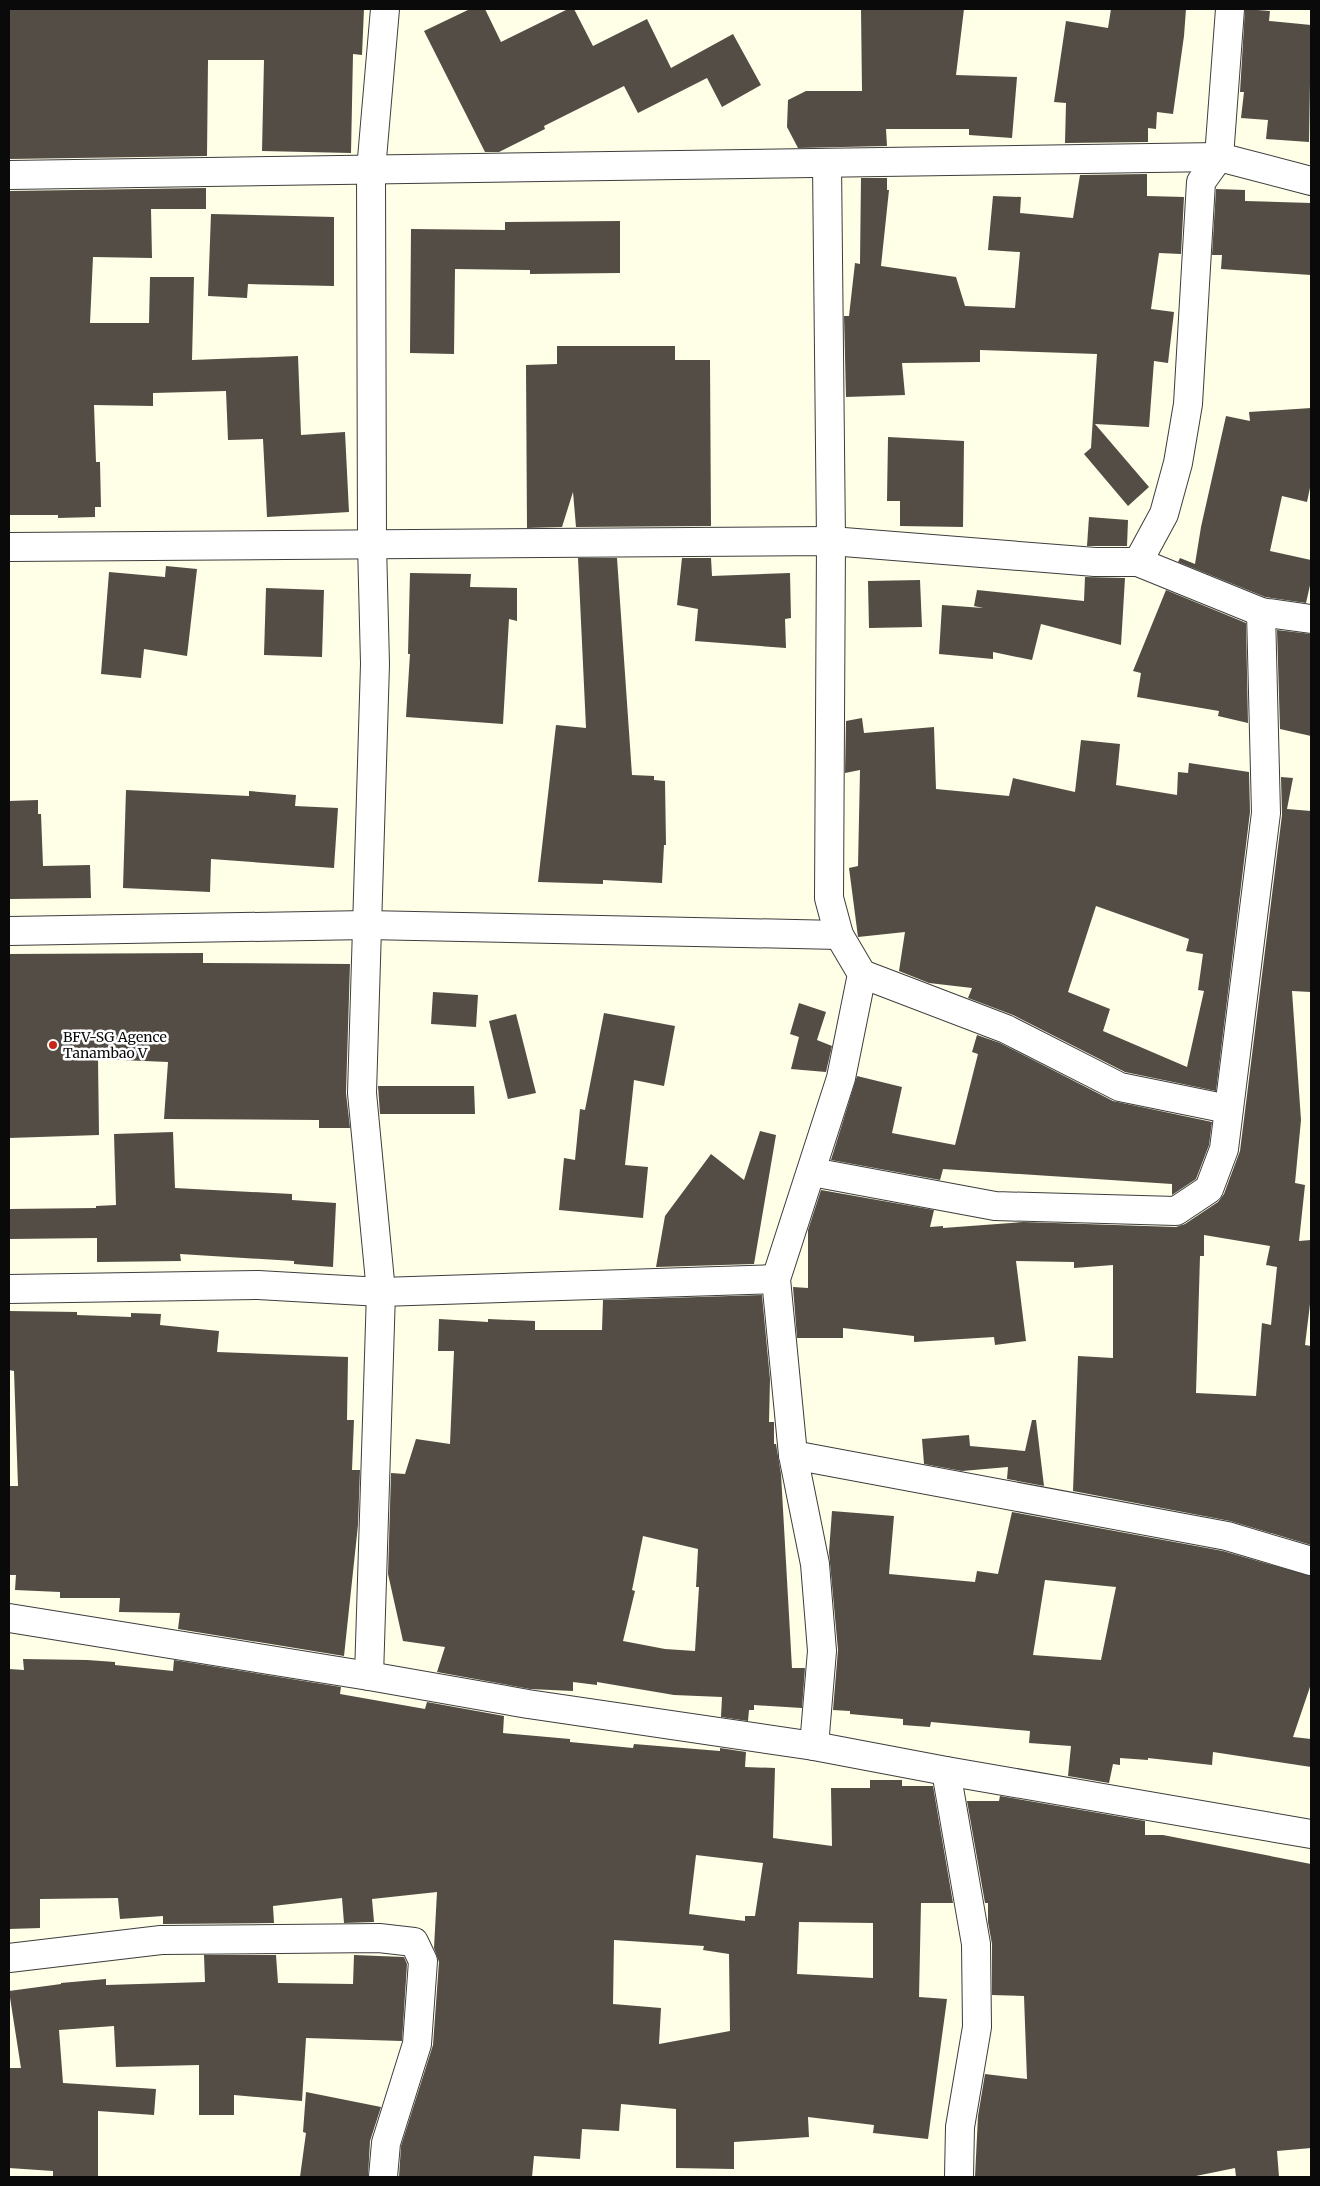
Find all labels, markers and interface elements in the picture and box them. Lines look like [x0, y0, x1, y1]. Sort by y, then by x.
place label: BFV-SG Agence Tanambao V [63, 1028, 167, 1062]
marker: BFV-SG Agence Tanambao V [47, 1039, 59, 1051]

